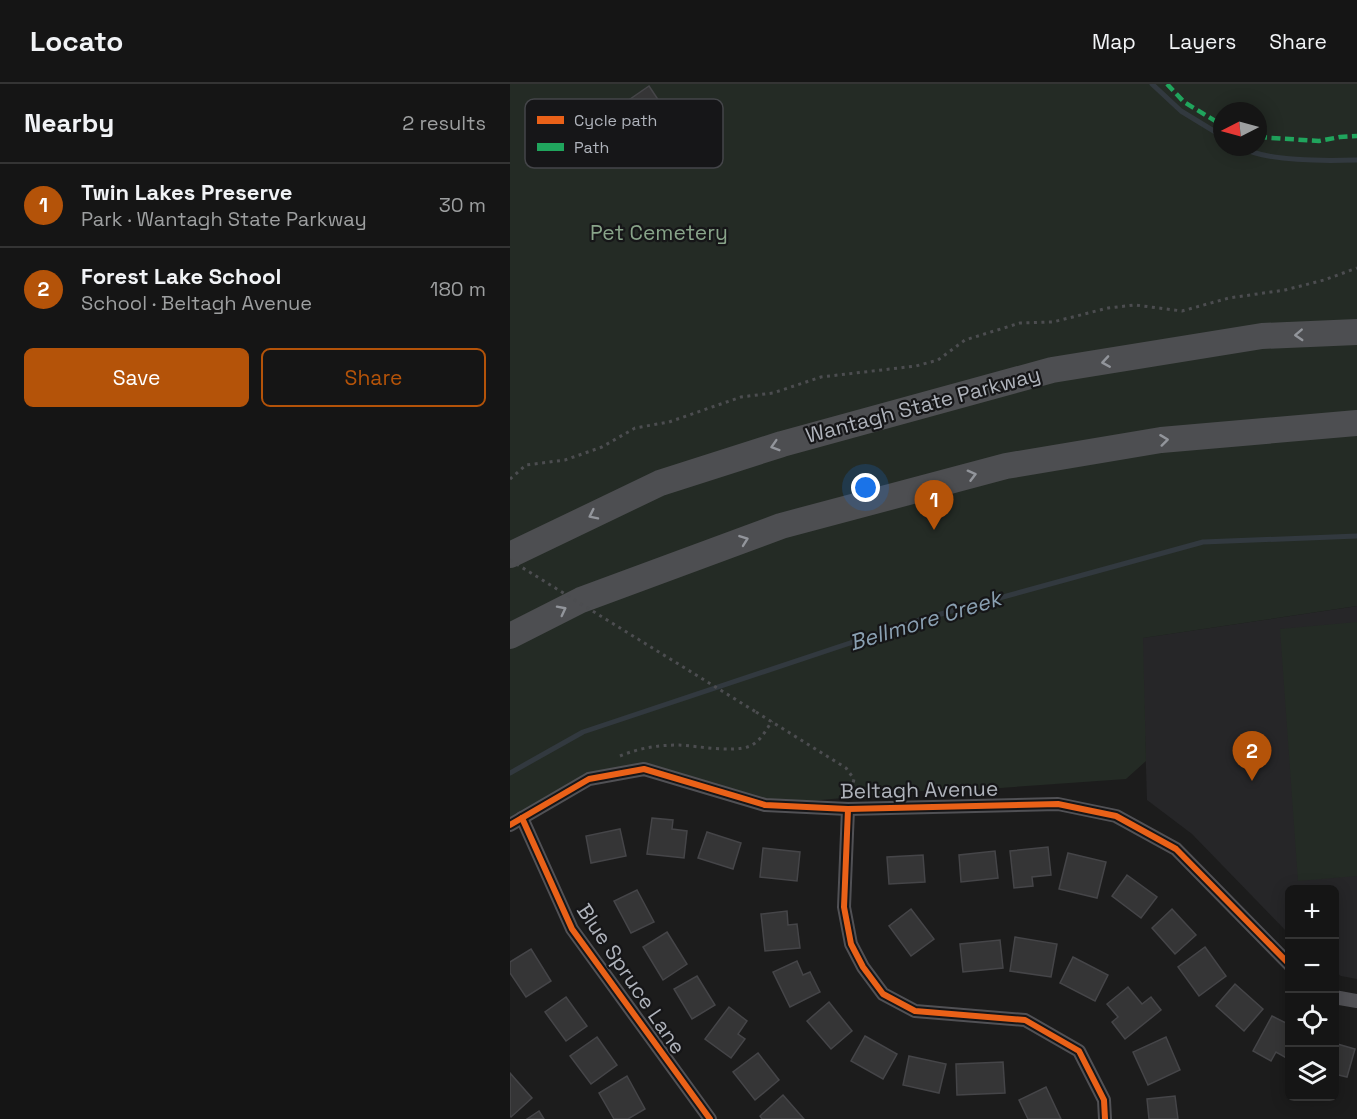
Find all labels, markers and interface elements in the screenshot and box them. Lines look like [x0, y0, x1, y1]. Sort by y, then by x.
text: Locato [30, 23, 123, 59]
text: Map [1092, 28, 1136, 55]
text: Layers [1169, 28, 1236, 55]
text: Share [1269, 28, 1327, 55]
legend [525, 99, 723, 168]
north arrow [1213, 102, 1267, 156]
text: Nearby [24, 106, 114, 140]
text: 2 results [402, 110, 486, 136]
text: Cycle path [574, 110, 657, 131]
text: Path [574, 137, 609, 158]
text: Twin Lakes Preserve [81, 178, 293, 206]
text: 1 [39, 192, 48, 218]
text: 30 m [439, 192, 486, 218]
text: Park · Wantagh State Parkway [81, 206, 367, 232]
park label: Pet Cemetery [590, 219, 728, 246]
text: Forest Lake School [81, 262, 281, 290]
text: 2 [38, 276, 49, 302]
text: 180 m [430, 276, 486, 302]
text: School · Beltagh Avenue [81, 290, 312, 316]
one-way arrow [1294, 328, 1303, 341]
button: Save [24, 348, 249, 407]
button: Share [261, 348, 486, 407]
one-way arrow [1101, 355, 1110, 367]
street label: Wantagh State Parkway [803, 360, 1043, 449]
one-way arrow [1159, 434, 1168, 447]
one-way arrow [770, 439, 781, 451]
one-way arrow [966, 470, 977, 482]
your location [851, 473, 880, 502]
pin: 1 [914, 480, 954, 530]
one-way arrow [588, 508, 599, 520]
one-way arrow [738, 535, 749, 547]
water label: Bellmore Creek [846, 583, 1006, 656]
one-way arrow [556, 605, 567, 617]
pin: 2 [1232, 732, 1272, 781]
street label: Beltagh Avenue [840, 775, 998, 804]
map controls [1285, 885, 1339, 1101]
button: + [1285, 885, 1339, 939]
street label: Blue Spruce Lane [571, 898, 692, 1059]
button: − [1285, 939, 1339, 993]
button: locate [1285, 993, 1339, 1047]
button: layers [1285, 1047, 1339, 1101]

